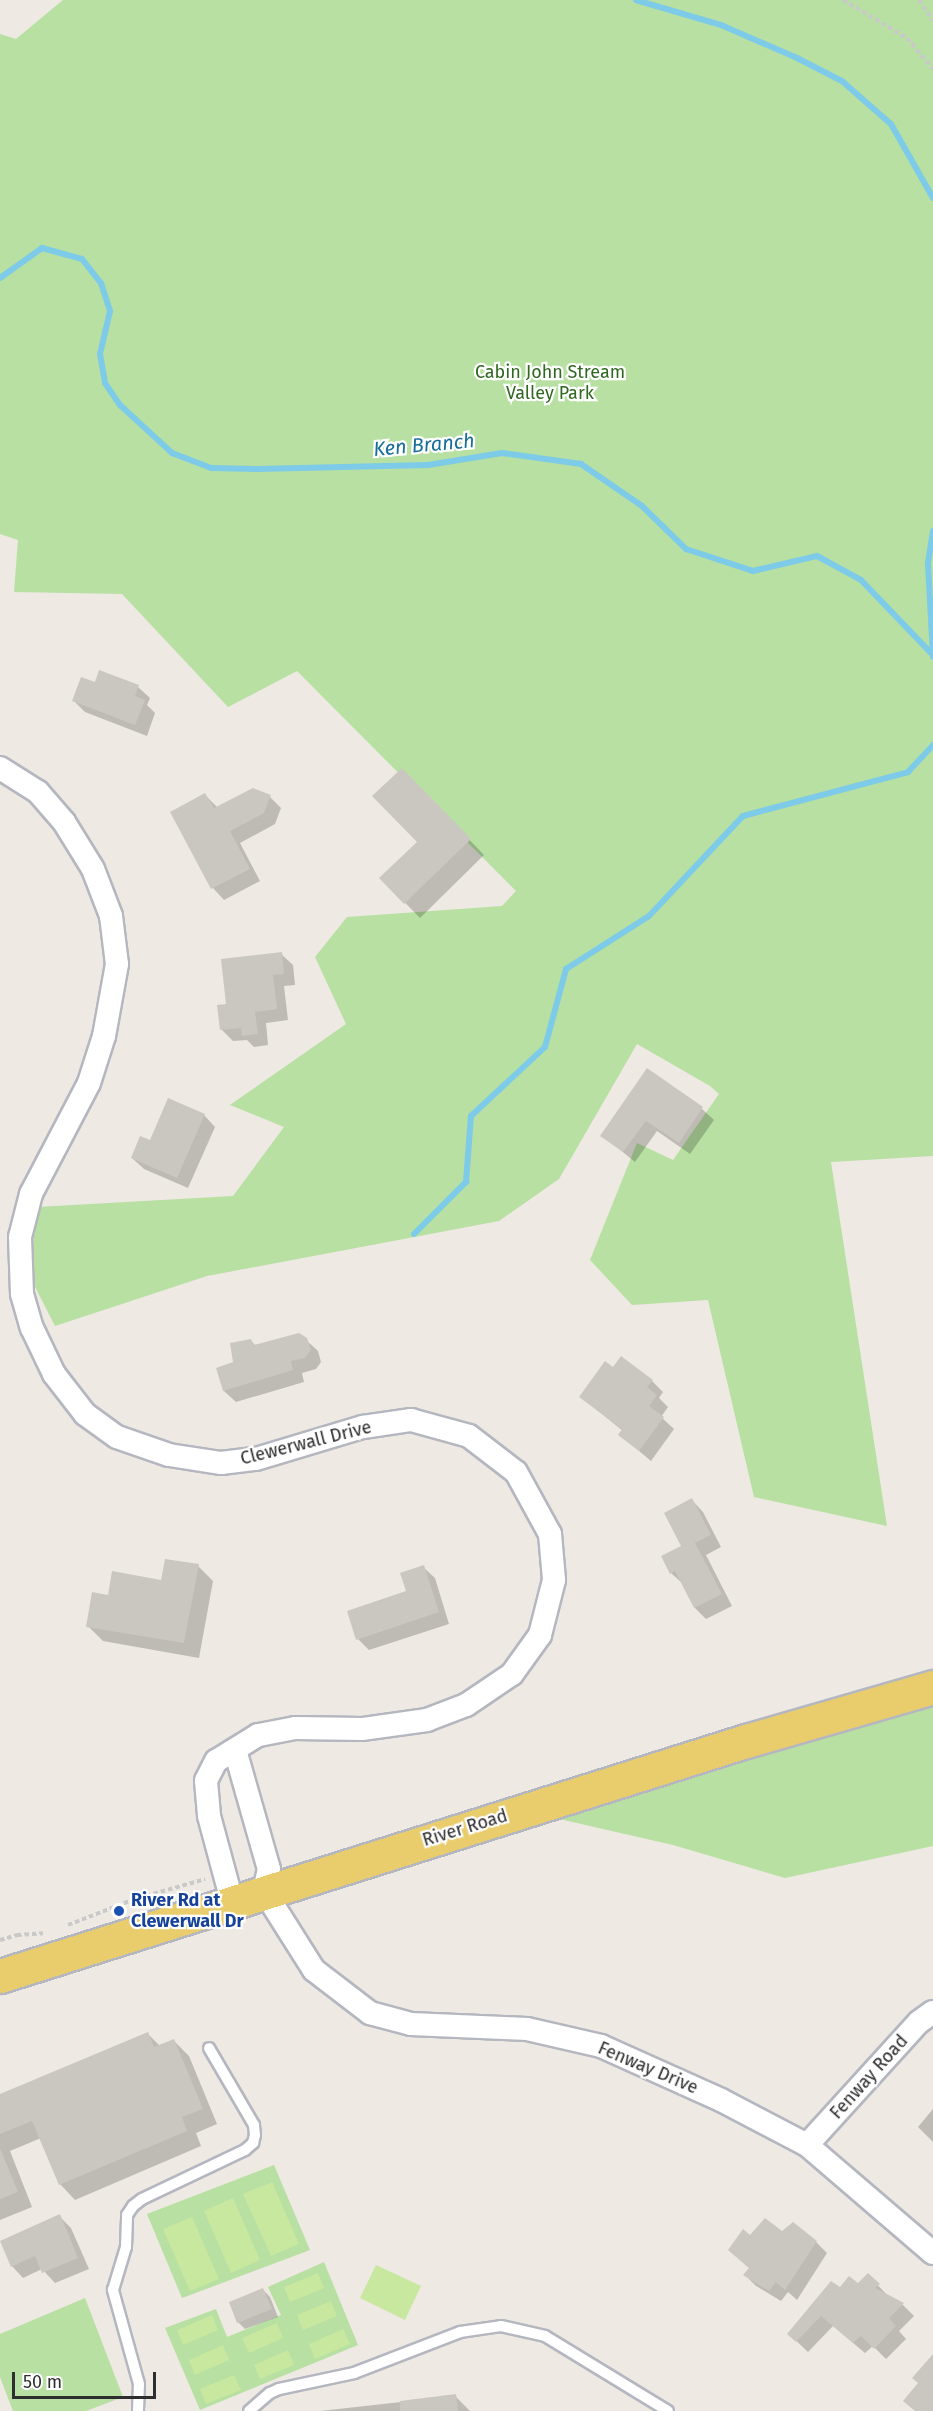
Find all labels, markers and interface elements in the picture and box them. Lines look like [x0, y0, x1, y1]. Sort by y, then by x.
park label: Cabin John Stream Valley Park [475, 362, 625, 404]
water label: Ken Branch [372, 429, 476, 461]
street label: Clewerwall Drive [238, 1416, 374, 1470]
street label: River Road [420, 1805, 510, 1851]
place label: River Rd at Clewerwall Dr [131, 1890, 244, 1932]
marker: River Rd at Clewerwall Dr [112, 1904, 126, 1918]
street label: Fenway Road [826, 2030, 912, 2124]
street label: Fenway Drive [595, 2037, 701, 2099]
scale bar [15, 2360, 159, 2398]
text: 50 m [23, 2371, 62, 2393]

